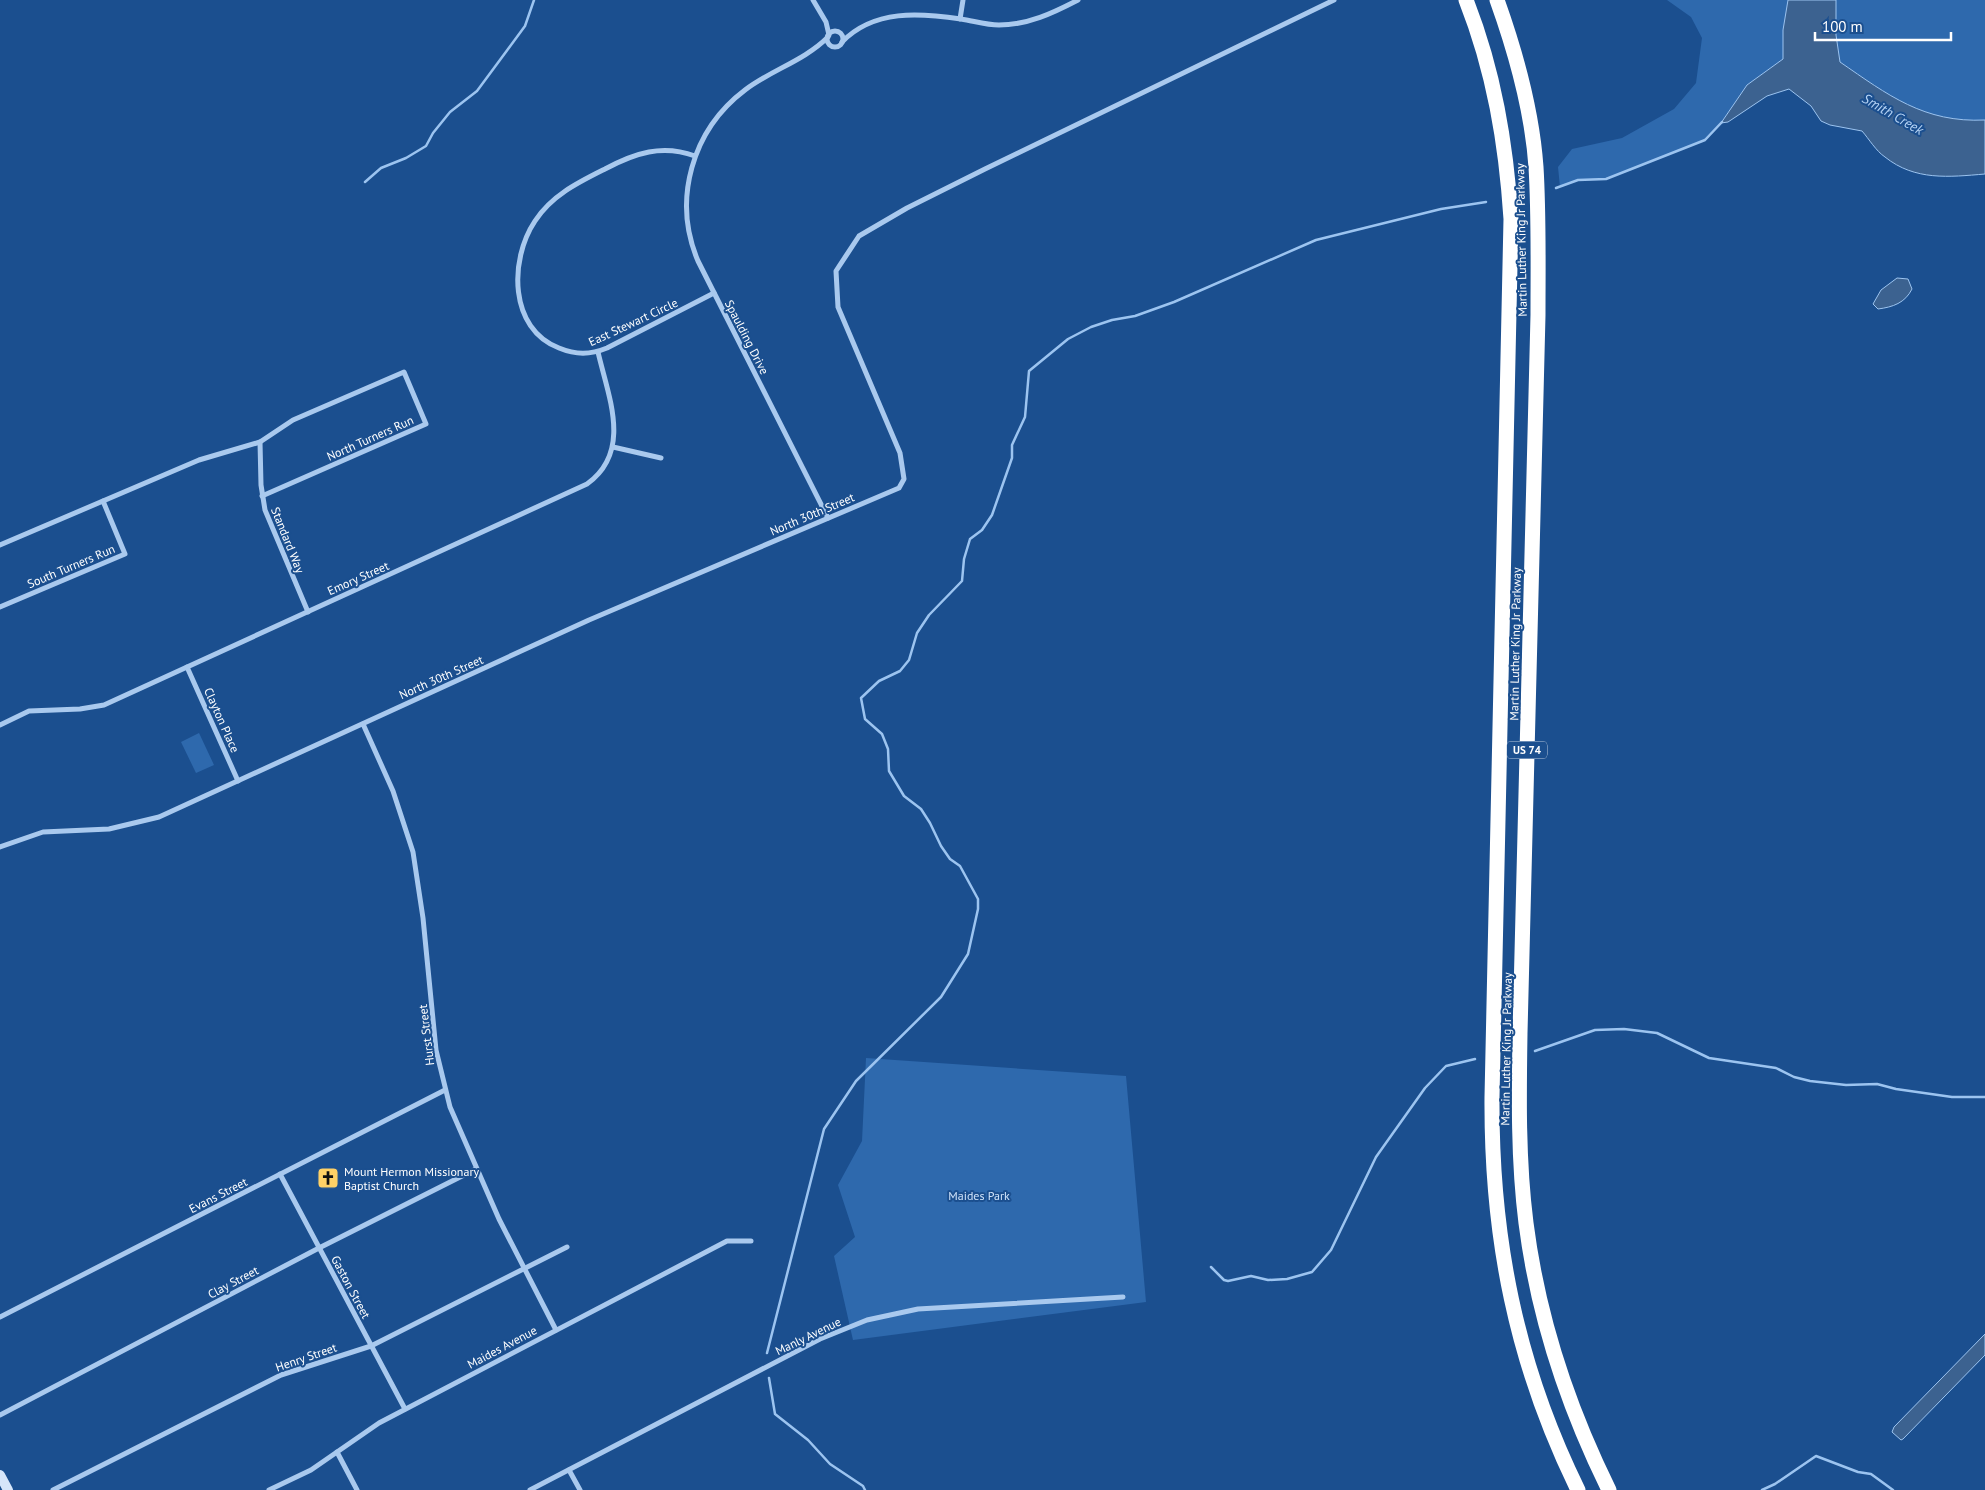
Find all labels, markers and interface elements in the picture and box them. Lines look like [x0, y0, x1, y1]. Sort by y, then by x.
scale bar [1815, 10, 1951, 42]
text: 100 m [1822, 17, 1863, 36]
water label: Smith Creek [1859, 89, 1928, 139]
street label: Martin Luther King Jr Parkway [1512, 163, 1530, 317]
street label: East Stewart Circle [586, 295, 680, 349]
street label: Spaulding Drive [722, 297, 772, 377]
street label: North Turners Run [324, 412, 416, 464]
street label: North 30th Street [767, 489, 857, 539]
street label: Standard Way [268, 505, 308, 576]
street label: South Turners Run [25, 541, 117, 591]
street label: Emory Street [325, 558, 391, 598]
street label: Martin Luther King Jr Parkway [1506, 567, 1524, 721]
street label: North 30th Street [397, 652, 485, 702]
street label: Clayton Place [201, 685, 243, 755]
road number: US 74 [1507, 742, 1547, 758]
street label: Martin Luther King Jr Parkway [1497, 972, 1515, 1126]
street label: Hurst Street [415, 1004, 437, 1066]
place label: Mount Hermon Missionary Baptist Church [344, 1164, 479, 1193]
church icon: Mount Hermon Missionary Baptist Church [316, 1166, 340, 1190]
street label: Evans Street [186, 1174, 250, 1216]
park label: Maides Park [948, 1188, 1010, 1203]
street label: Gaston Street [328, 1253, 374, 1321]
street label: Clay Street [205, 1262, 261, 1302]
street label: Manly Avenue [773, 1314, 843, 1358]
street label: Maides Avenue [465, 1322, 539, 1372]
street label: Henry Street [273, 1340, 339, 1374]

